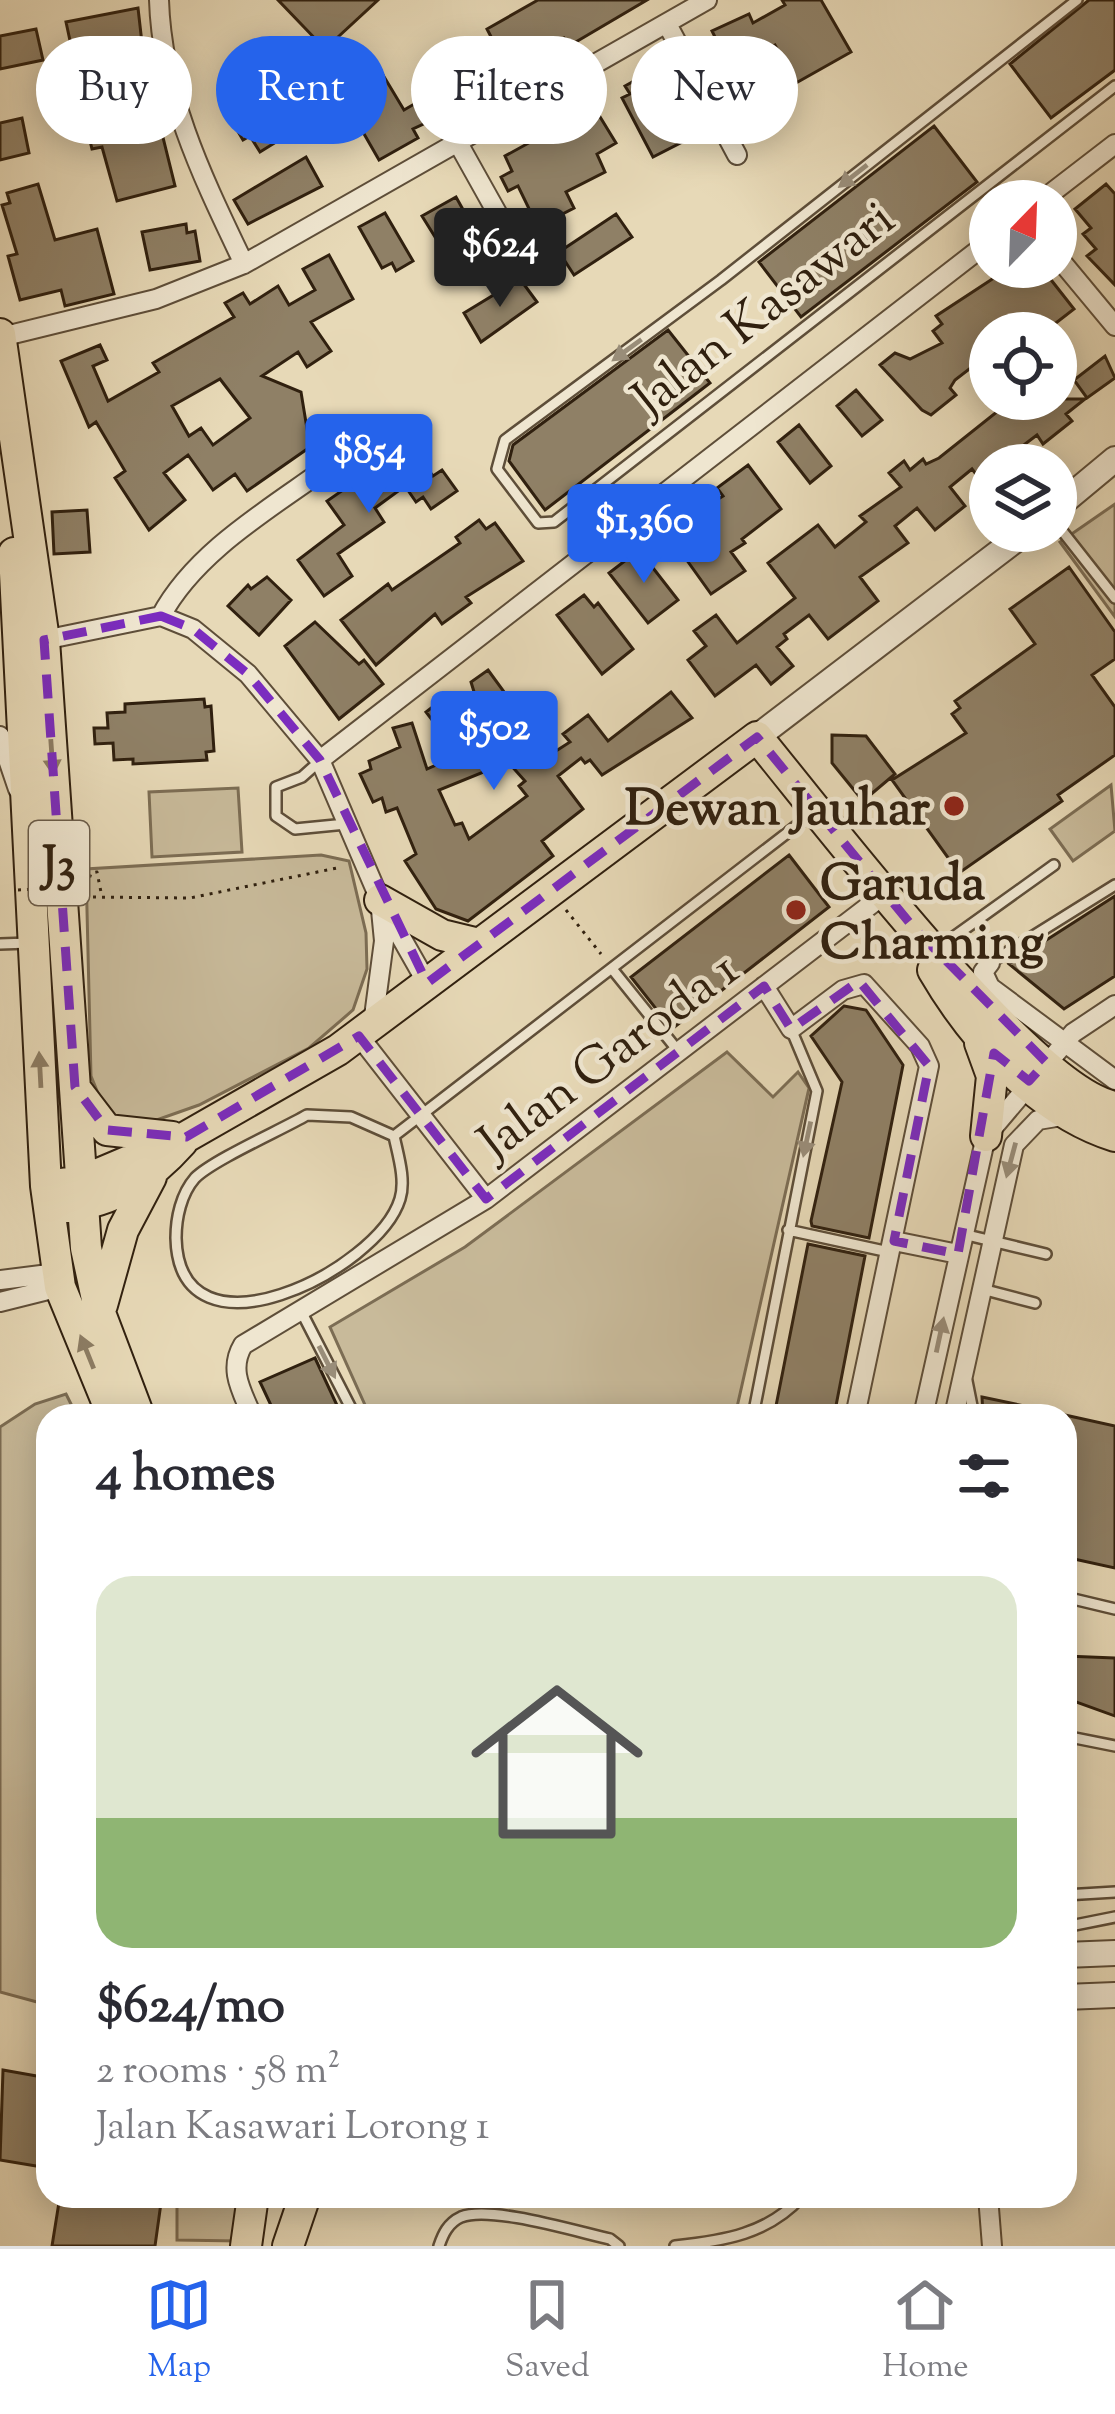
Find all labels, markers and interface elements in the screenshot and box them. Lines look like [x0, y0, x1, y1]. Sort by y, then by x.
chip: Buy [36, 36, 192, 144]
chip: Rent [216, 36, 387, 144]
chip: Filters [411, 36, 607, 144]
chip: New [631, 36, 798, 144]
one-way arrow [838, 163, 869, 188]
north arrow [969, 180, 1077, 288]
map controls [969, 180, 1077, 552]
street label: Jalan Kasawari [616, 186, 912, 439]
pin: $624 [429, 208, 571, 310]
text: $624 [461, 219, 539, 275]
button: locate [969, 312, 1077, 420]
one-way arrow [611, 337, 643, 361]
pin: $854 [298, 414, 440, 516]
text: $854 [332, 425, 406, 481]
button: layers [969, 444, 1077, 552]
pin: $1,360 [546, 484, 742, 586]
text: $1,360 [594, 495, 694, 551]
pin: $502 [423, 691, 565, 793]
text: $502 [458, 702, 530, 758]
one-way arrow [43, 739, 62, 776]
place label: Dewan Jauhar [625, 775, 931, 848]
marker: Dewan Jauhar [941, 793, 967, 819]
road number: J3 [29, 821, 89, 905]
place label: Garuda Charming [820, 850, 1044, 982]
marker: Garuda Charming [783, 897, 809, 923]
street label: Jalan Garoda 1 [463, 936, 756, 1182]
one-way arrow [30, 1050, 49, 1088]
one-way arrow [797, 1121, 816, 1159]
one-way arrow [1000, 1142, 1019, 1179]
one-way arrow [932, 1316, 951, 1354]
one-way arrow [77, 1333, 96, 1369]
one-way arrow [317, 1345, 337, 1380]
text: 4 homes [96, 1440, 275, 1513]
icon: filters [951, 1443, 1017, 1509]
icon: home [449, 1654, 665, 1870]
text: $624/mo [96, 1972, 285, 2045]
text: 2 rooms · 58 m² [96, 2045, 340, 2101]
text: Jalan Kasawari Lorong 1 [96, 2101, 489, 2157]
tab: Map [146, 2272, 212, 2392]
tab: Saved [505, 2272, 590, 2392]
tab: Home [882, 2272, 969, 2392]

